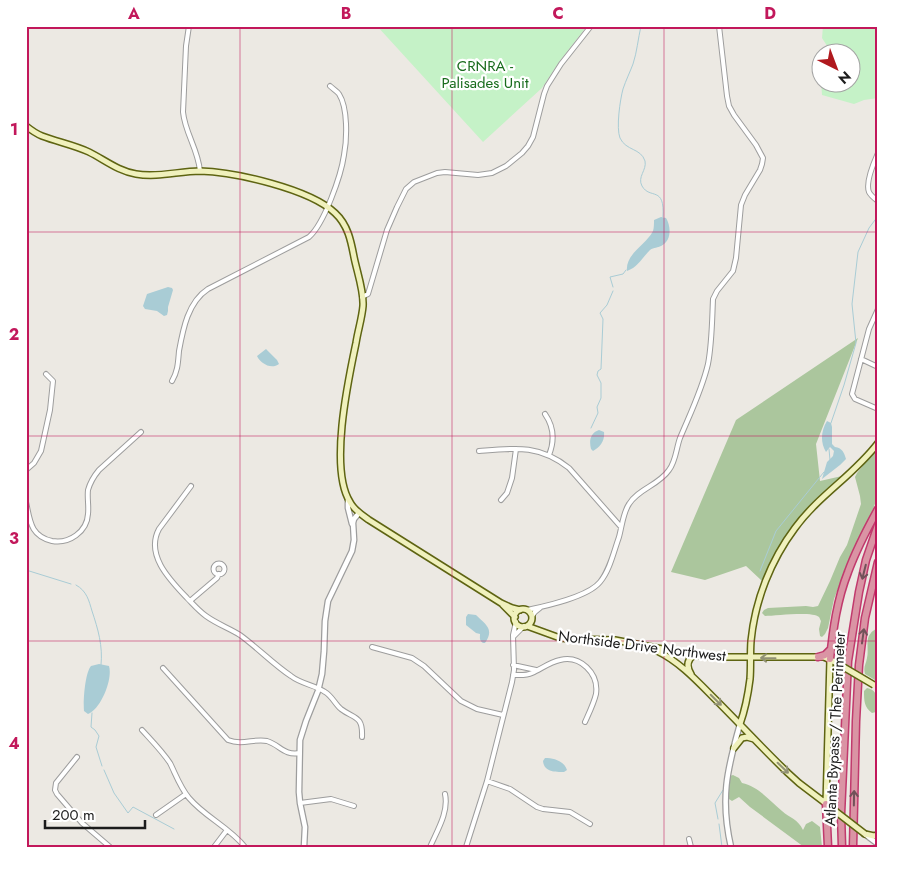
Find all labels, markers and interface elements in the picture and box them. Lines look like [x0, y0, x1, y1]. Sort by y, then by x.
text: A [127, 2, 140, 25]
text: B [341, 2, 351, 25]
text: C [552, 2, 564, 25]
text: D [764, 2, 776, 25]
north arrow [812, 42, 862, 92]
park label: CRNRA - Palisades Unit [441, 55, 529, 94]
text: N [834, 67, 856, 89]
text: 1 [10, 118, 18, 141]
text: 2 [9, 323, 19, 346]
text: 3 [9, 527, 19, 550]
one-way arrow [859, 563, 868, 579]
street label: Northside Drive Northwest [557, 625, 727, 667]
one-way arrow [858, 628, 868, 644]
street label: Atlanta Bypass / The Perimeter [819, 630, 851, 827]
one-way arrow [760, 653, 776, 662]
one-way arrow [710, 694, 722, 707]
text: 4 [8, 732, 20, 755]
one-way arrow [777, 762, 789, 774]
one-way arrow [849, 790, 859, 806]
scale bar [45, 798, 145, 830]
text: 200 m [52, 804, 95, 826]

